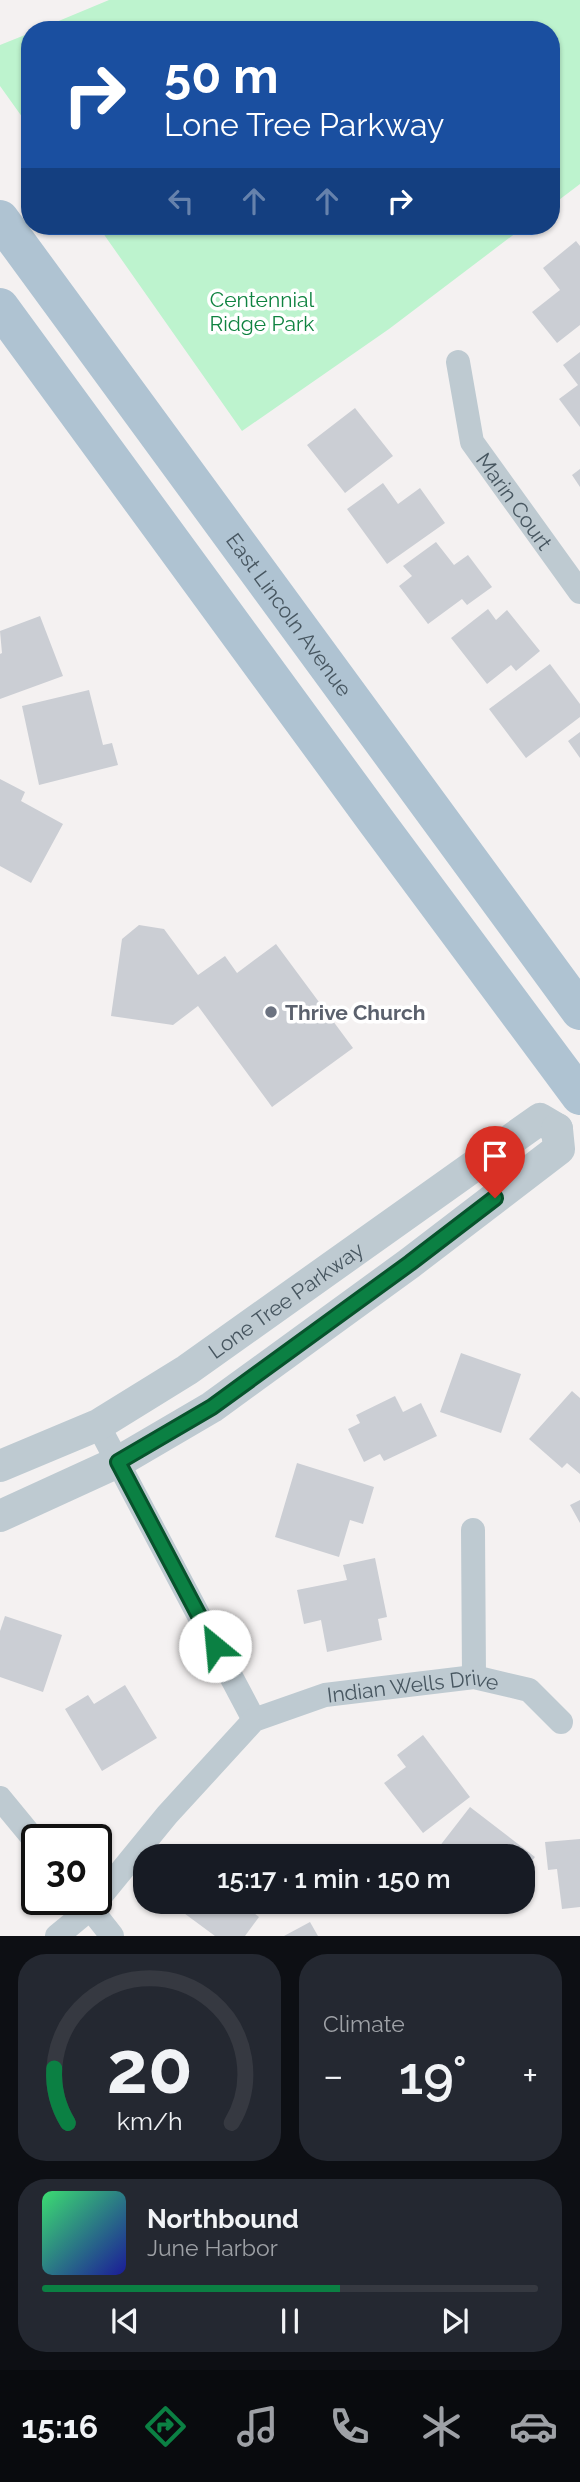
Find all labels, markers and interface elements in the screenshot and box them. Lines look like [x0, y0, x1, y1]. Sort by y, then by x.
text: 50 m [164, 47, 279, 104]
icon: right [49, 49, 140, 140]
text: Lone Tree Parkway [164, 106, 444, 143]
icon: left [162, 182, 200, 220]
icon: ahead [235, 182, 273, 220]
icon: ahead [308, 182, 346, 220]
icon: right [381, 182, 419, 220]
park label: Centennial Ridge Park [210, 287, 314, 336]
street label: Marin Court [471, 448, 558, 554]
street label: East Lincoln Avenue [221, 528, 358, 701]
place label: Thrive Church [285, 1000, 426, 1025]
marker: Thrive Church [263, 1004, 279, 1020]
pin [465, 1126, 525, 1198]
icon: arrive [476, 1137, 514, 1175]
street label: Lone Tree Parkway [203, 1236, 368, 1363]
position arrow [178, 1609, 252, 1683]
street label: Indian Wells Drive [326, 1664, 502, 1707]
speed limit sign: 30 [21, 1824, 112, 1915]
text: 15:17 · 1 min · 150 m [217, 1864, 451, 1894]
text: Climate [323, 2010, 405, 2037]
text: 20 [107, 2026, 192, 2111]
text: 19° [399, 2045, 467, 2106]
text: − [323, 2053, 343, 2098]
text: + [522, 2053, 538, 2098]
text: km/h [117, 2106, 182, 2136]
text: Northbound [147, 2204, 299, 2234]
text: June Harbor [147, 2234, 278, 2261]
icon: previous [106, 2302, 144, 2340]
icon: pause [271, 2302, 309, 2340]
icon: next [436, 2302, 474, 2340]
icon: directions [141, 2402, 190, 2451]
icon: music [233, 2402, 282, 2451]
icon: phone [325, 2402, 374, 2451]
icon: climate [417, 2402, 466, 2451]
icon: car [509, 2402, 558, 2451]
text: 15:16 [22, 2408, 98, 2445]

